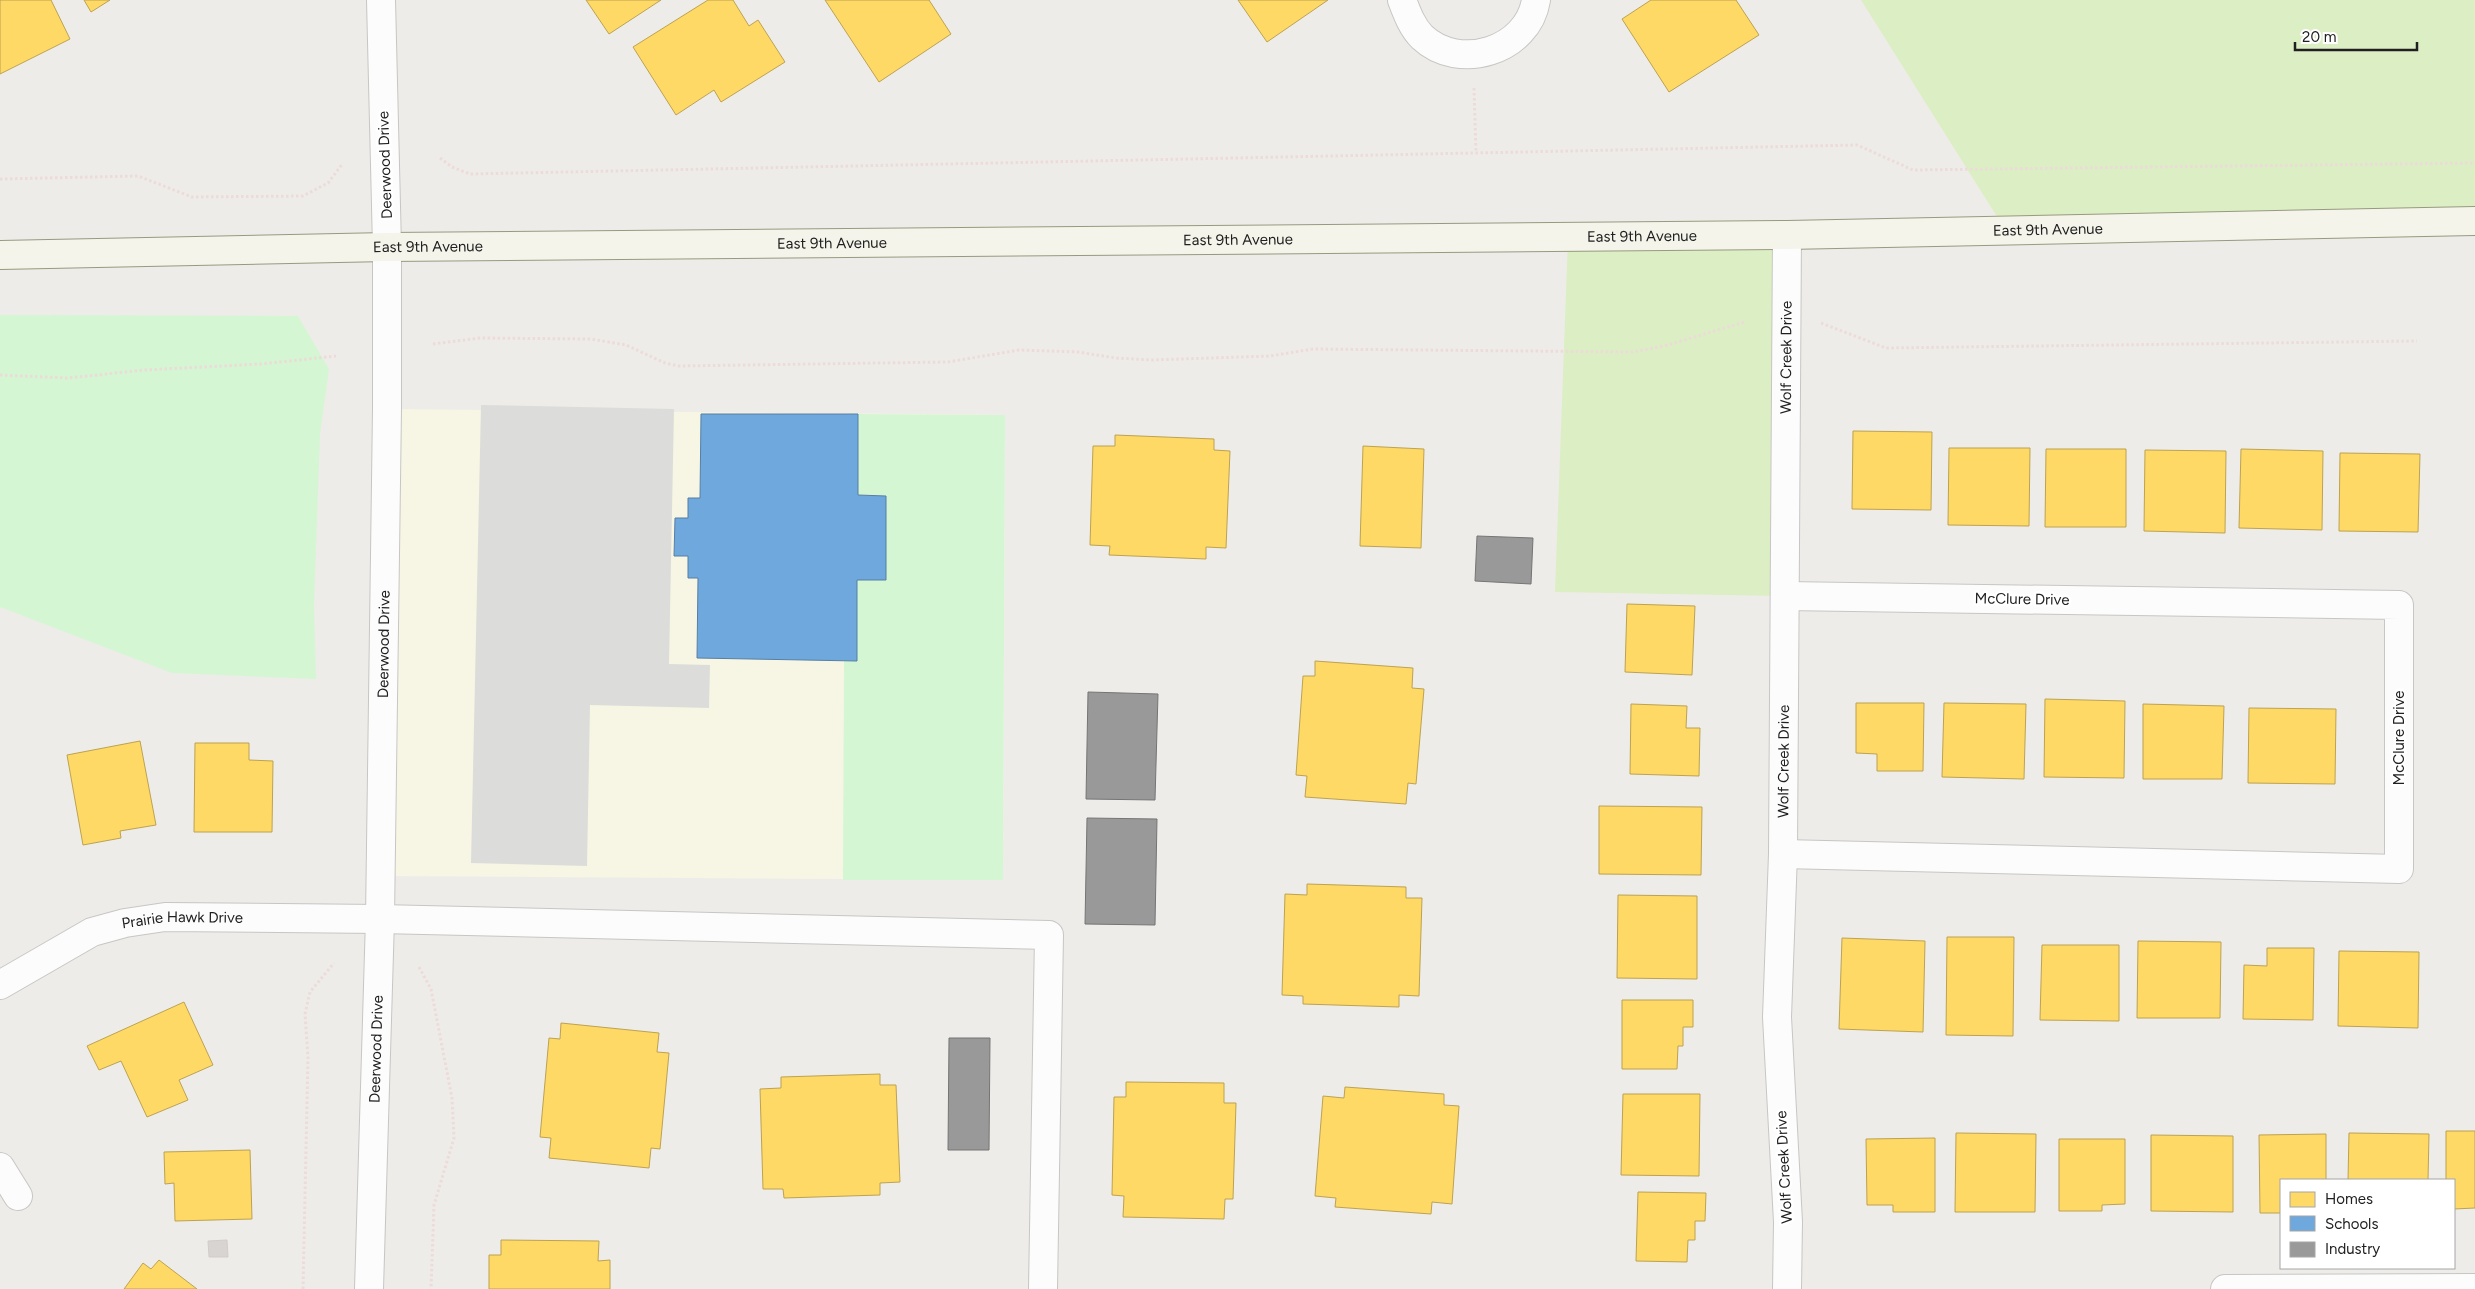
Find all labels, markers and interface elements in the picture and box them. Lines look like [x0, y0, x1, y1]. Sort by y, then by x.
scale bar [2295, 20, 2418, 52]
text: 20 m [2302, 28, 2336, 46]
street label: Deerwood Drive [374, 111, 396, 219]
street label: East 9th Avenue [1993, 220, 2103, 240]
street label: East 9th Avenue [1587, 227, 1697, 246]
street label: East 9th Avenue [1183, 230, 1293, 249]
street label: East 9th Avenue [777, 234, 887, 253]
street label: East 9th Avenue [373, 237, 483, 256]
street label: Wolf Creek Drive [1777, 301, 1796, 414]
street label: McClure Drive [1974, 589, 2070, 609]
street label: Deerwood Drive [374, 590, 394, 698]
street label: McClure Drive [2390, 691, 2408, 785]
street label: Wolf Creek Drive [1774, 705, 1793, 818]
street label: Prairie Hawk Drive [121, 908, 243, 932]
street label: Deerwood Drive [366, 995, 387, 1103]
street label: Wolf Creek Drive [1772, 1110, 1796, 1224]
legend [2280, 1179, 2455, 1269]
text: Homes [2325, 1190, 2373, 1208]
text: Schools [2325, 1215, 2378, 1233]
text: Industry [2325, 1240, 2380, 1258]

